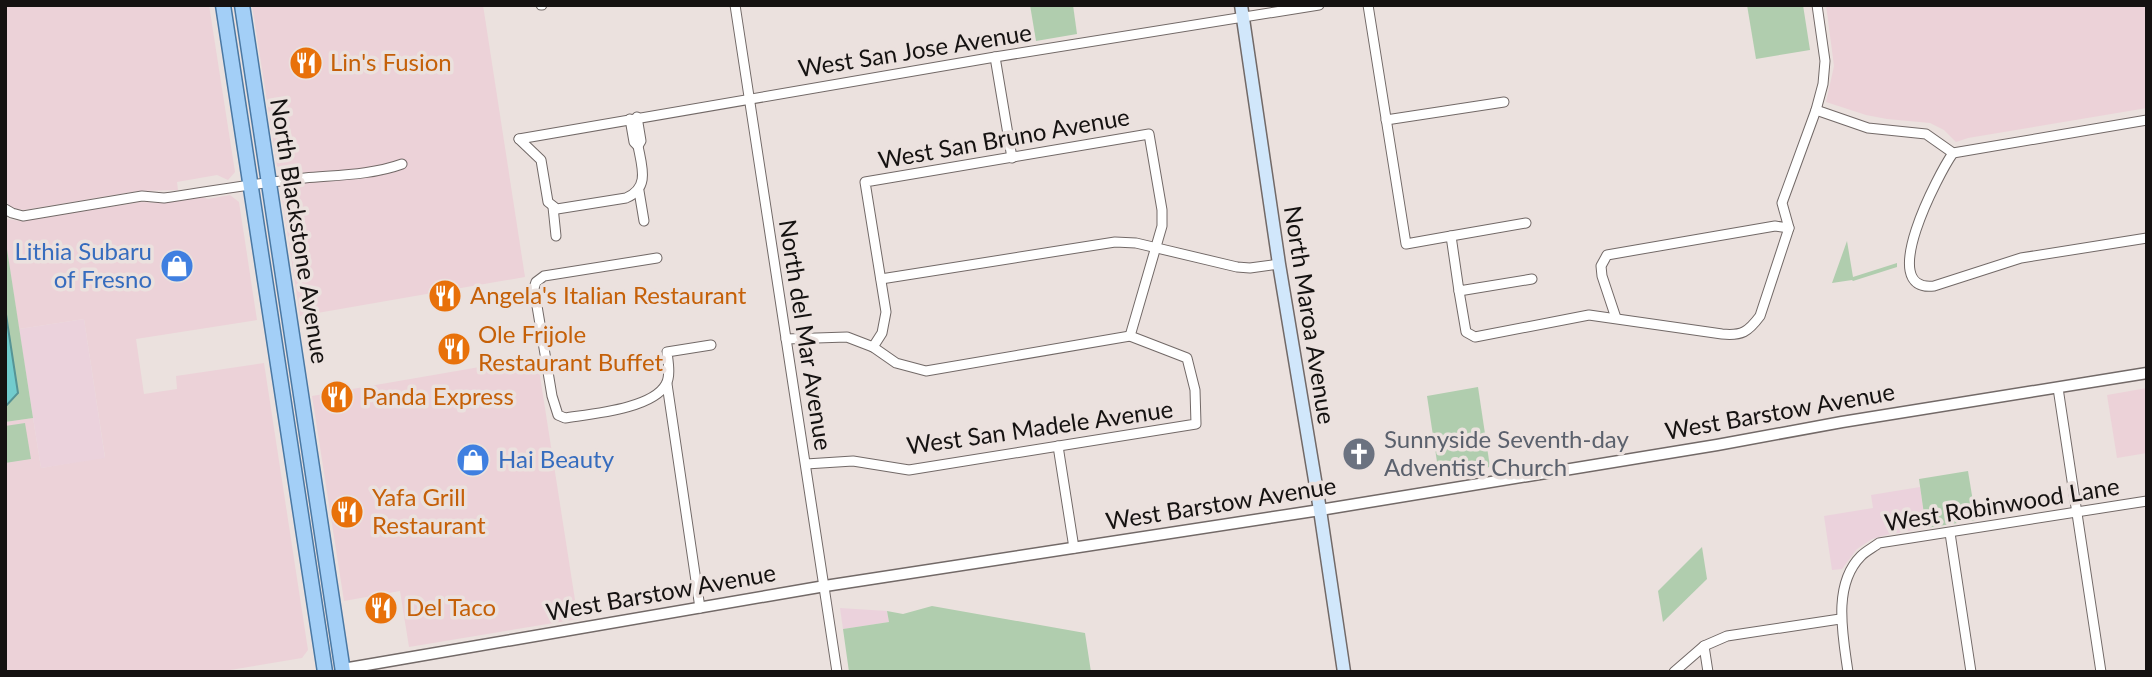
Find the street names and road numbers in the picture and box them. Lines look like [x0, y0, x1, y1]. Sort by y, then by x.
street label: West San Jose Avenue [796, 17, 1034, 82]
street label: North Blackstone Avenue [265, 96, 336, 366]
street label: West San Bruno Avenue [876, 101, 1132, 174]
street label: North Maroa Avenue [1279, 203, 1342, 426]
street label: North del Mar Avenue [774, 217, 839, 452]
street label: West Barstow Avenue [1663, 376, 1897, 445]
street label: West San Madele Avenue [905, 393, 1175, 460]
street label: West Barstow Avenue [1104, 470, 1338, 535]
street label: West Robinwood Lane [1882, 471, 2121, 536]
street label: West Barstow Avenue [544, 557, 778, 626]

